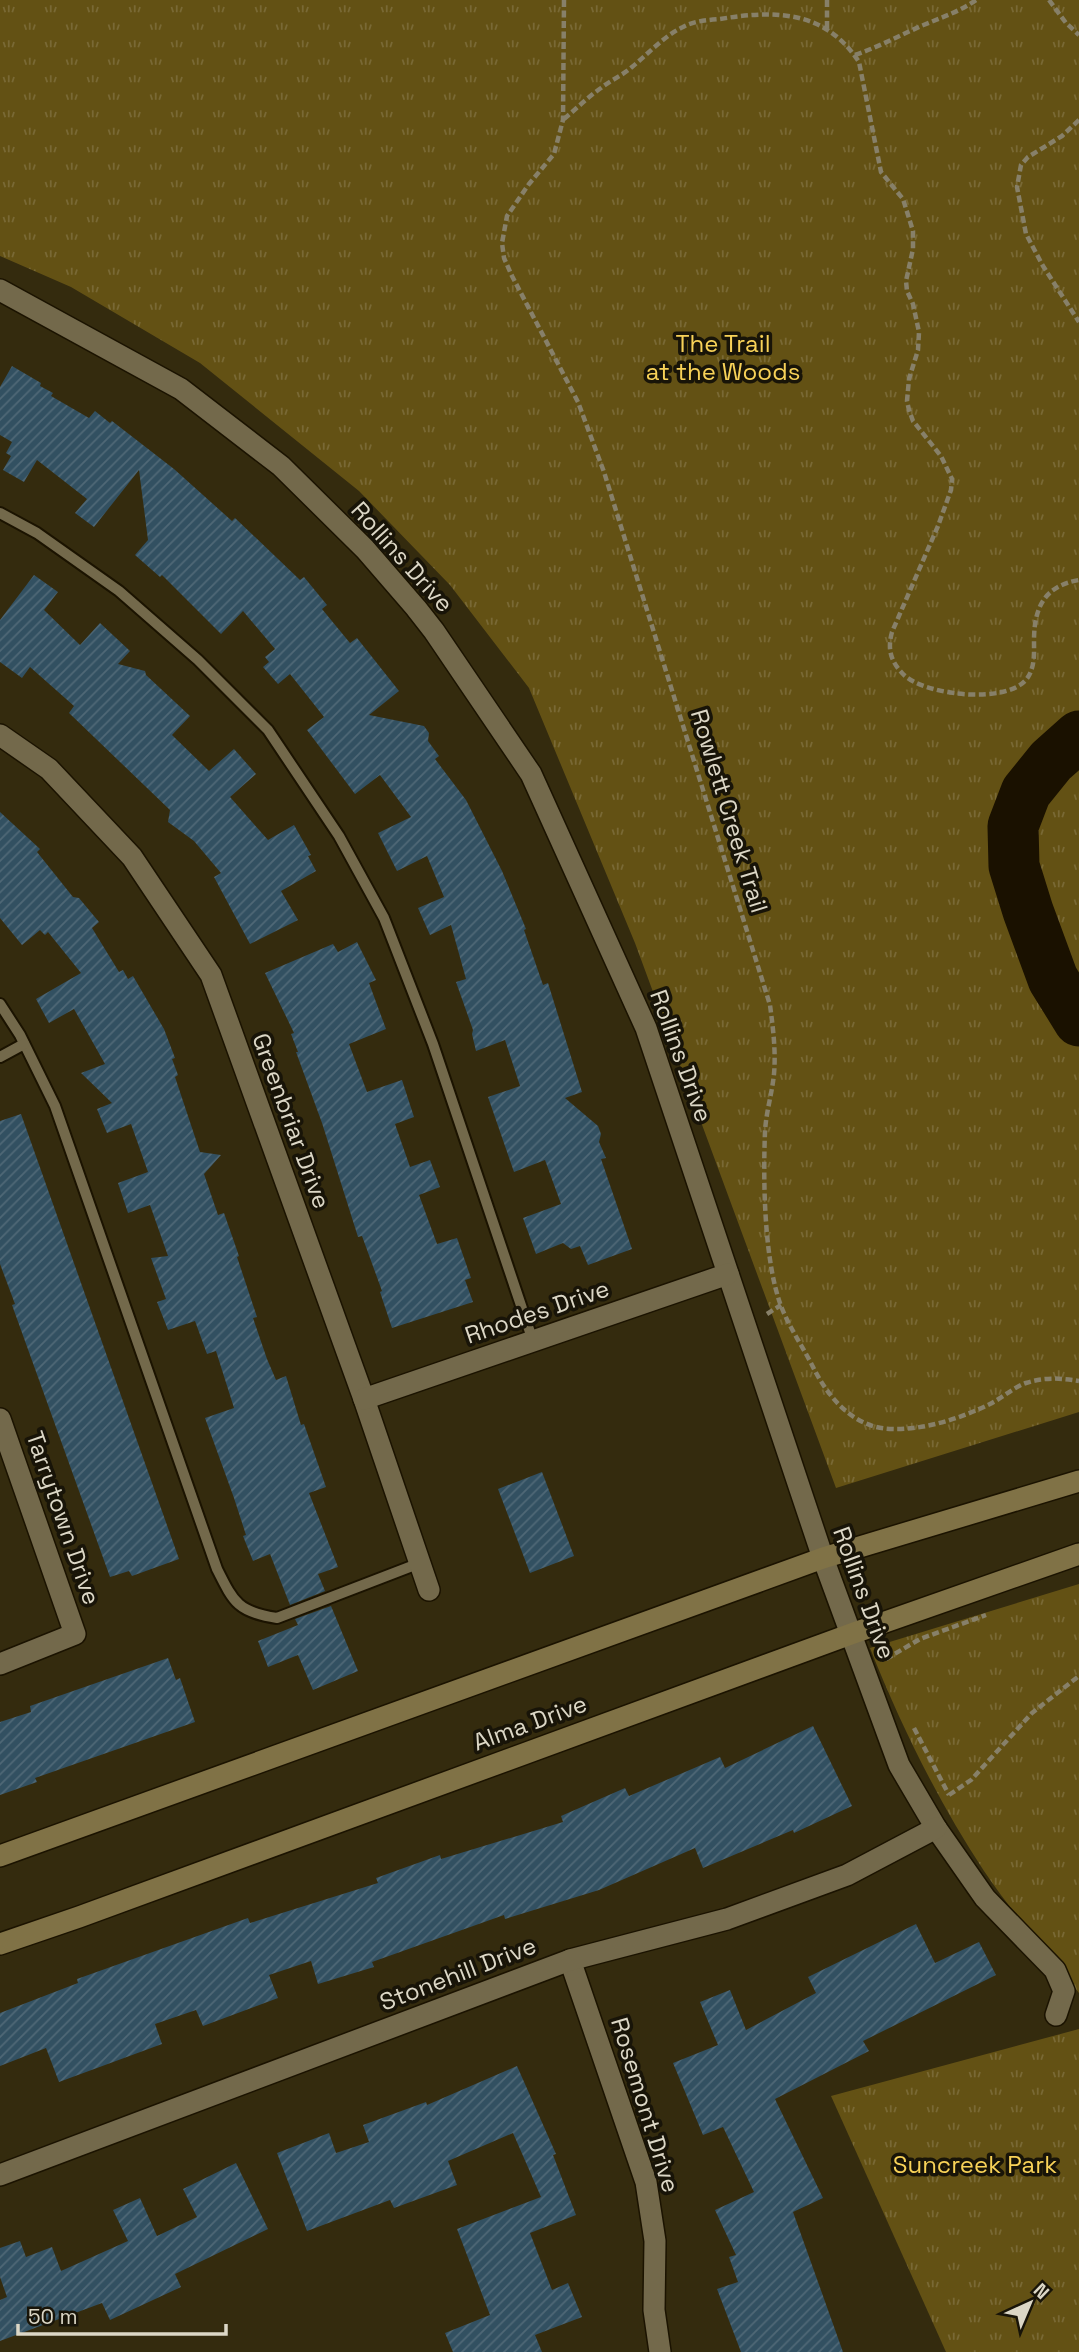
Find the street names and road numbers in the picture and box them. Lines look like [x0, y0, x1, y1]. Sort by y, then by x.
street label: Rollins Drive [344, 495, 460, 619]
street label: Rowlett Creek Trail [684, 705, 775, 916]
street label: Rollins Drive [643, 985, 720, 1126]
street label: Greenbriar Drive [245, 1029, 338, 1213]
street label: Rhodes Drive [461, 1272, 613, 1351]
street label: Tarrytown Drive [19, 1427, 108, 1609]
street label: Rollins Drive [826, 1522, 903, 1663]
street label: Alma Drive [469, 1688, 591, 1757]
street label: Stonehill Drive [375, 1929, 540, 2018]
street label: Rosemont Drive [604, 2014, 687, 2196]

